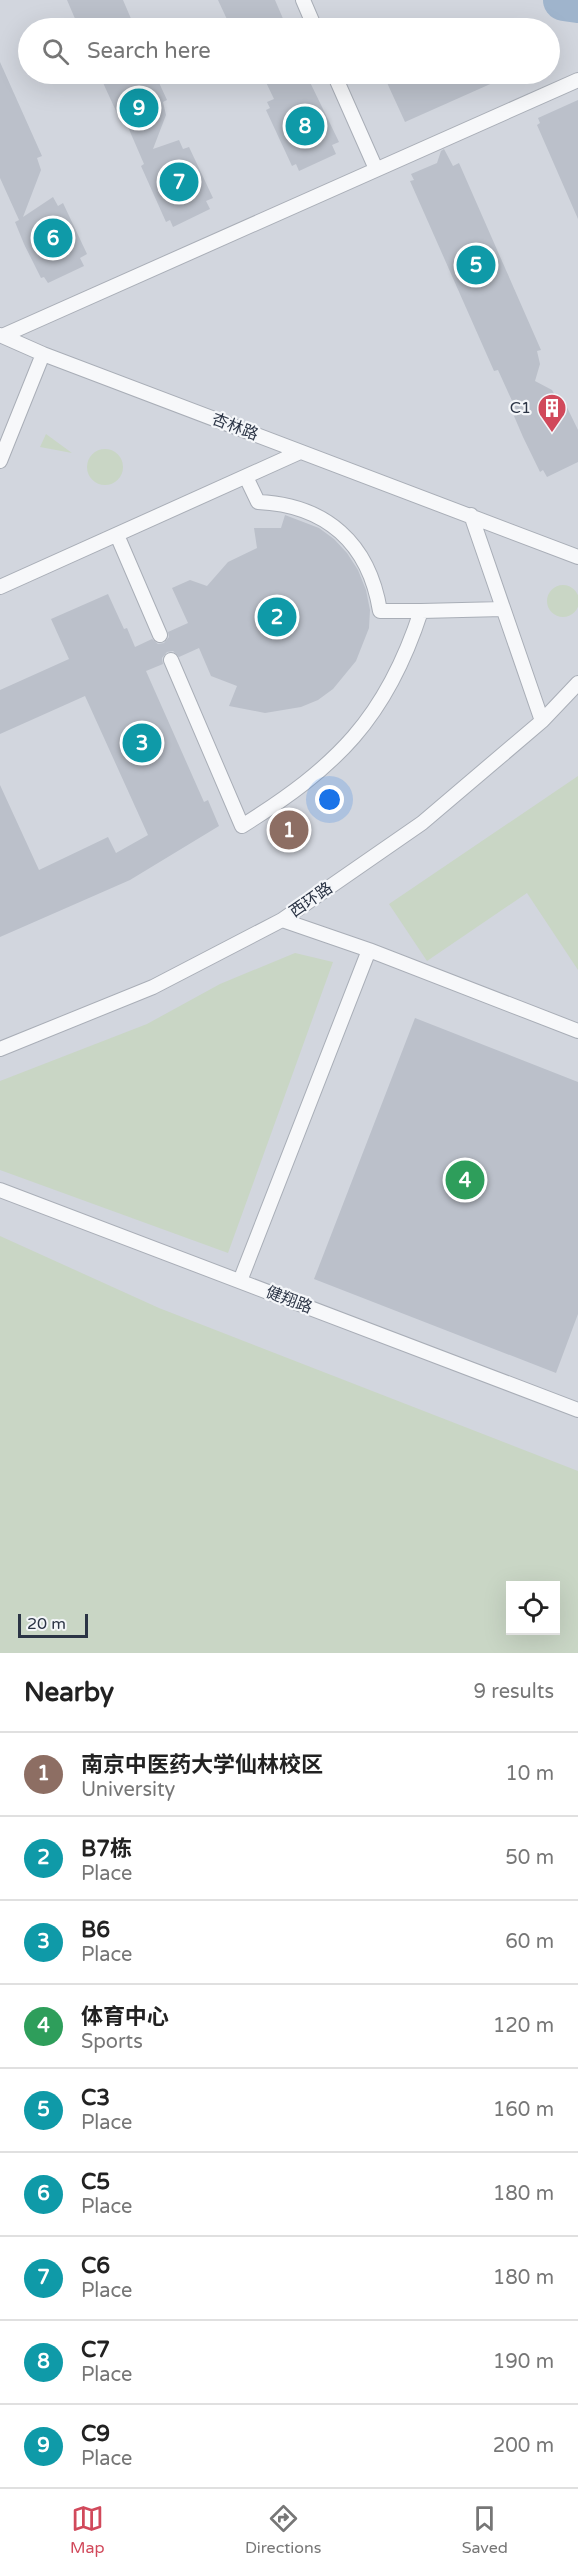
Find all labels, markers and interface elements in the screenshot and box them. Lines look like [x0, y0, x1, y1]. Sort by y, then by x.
search box [18, 18, 560, 84]
icon: search [39, 35, 72, 68]
text: Search here [87, 38, 211, 64]
pin: 9 [120, 86, 158, 130]
pin: 8 [286, 104, 324, 148]
pin: 7 [160, 160, 198, 204]
pin: 6 [34, 216, 72, 260]
pin: 5 [456, 242, 496, 288]
building icon: C1 [536, 392, 568, 434]
place label: C1 [510, 398, 531, 418]
street label: 杏林路 [209, 409, 261, 445]
pin: 2 [258, 594, 296, 640]
pin: 3 [122, 720, 162, 766]
your location [315, 785, 344, 814]
pin: 1 [270, 808, 308, 852]
street label: 西环路 [286, 878, 336, 922]
pin: 4 [446, 1158, 484, 1202]
street label: 健翔路 [263, 1282, 315, 1318]
map controls [506, 1581, 560, 1635]
button: locate [506, 1581, 560, 1635]
scale bar [18, 1611, 88, 1638]
text: 20 m [27, 1614, 66, 1634]
text: Nearby [24, 1677, 114, 1708]
text: 9 results [474, 1680, 554, 1704]
text: 南京中医药大学仙林校区 [81, 1752, 323, 1778]
text: 1 [37, 1762, 50, 1786]
text: 10 m [505, 1762, 554, 1786]
text: University [81, 1778, 175, 1802]
text: B7栋 [81, 1836, 132, 1862]
text: 2 [37, 1846, 50, 1870]
text: 50 m [505, 1846, 554, 1870]
text: Place [81, 1862, 132, 1886]
text: B6 [81, 1917, 110, 1943]
text: 3 [37, 1930, 50, 1954]
text: 60 m [505, 1930, 554, 1954]
text: Place [81, 1943, 132, 1967]
text: 体育中心 [81, 2004, 169, 2030]
text: 4 [37, 2014, 50, 2038]
text: 120 m [493, 2014, 554, 2038]
text: Sports [81, 2030, 143, 2054]
text: C3 [81, 2085, 110, 2111]
text: 5 [37, 2098, 50, 2122]
text: 160 m [493, 2098, 554, 2122]
text: Place [81, 2111, 132, 2135]
text: C5 [81, 2169, 110, 2195]
text: 6 [37, 2182, 50, 2206]
text: 180 m [493, 2182, 554, 2206]
text: Place [81, 2195, 132, 2219]
text: C6 [81, 2253, 110, 2279]
text: 7 [37, 2266, 50, 2290]
text: 180 m [493, 2266, 554, 2290]
text: Place [81, 2279, 132, 2303]
text: C7 [81, 2337, 110, 2363]
text: 8 [37, 2350, 50, 2374]
text: 190 m [493, 2350, 554, 2374]
text: Place [81, 2363, 132, 2387]
text: C9 [81, 2421, 110, 2447]
text: 9 [37, 2434, 50, 2458]
text: 200 m [493, 2434, 554, 2458]
text: Place [81, 2447, 132, 2471]
tab: Map [70, 2502, 105, 2558]
tab: Directions [245, 2502, 321, 2558]
tab: Saved [462, 2502, 508, 2558]

